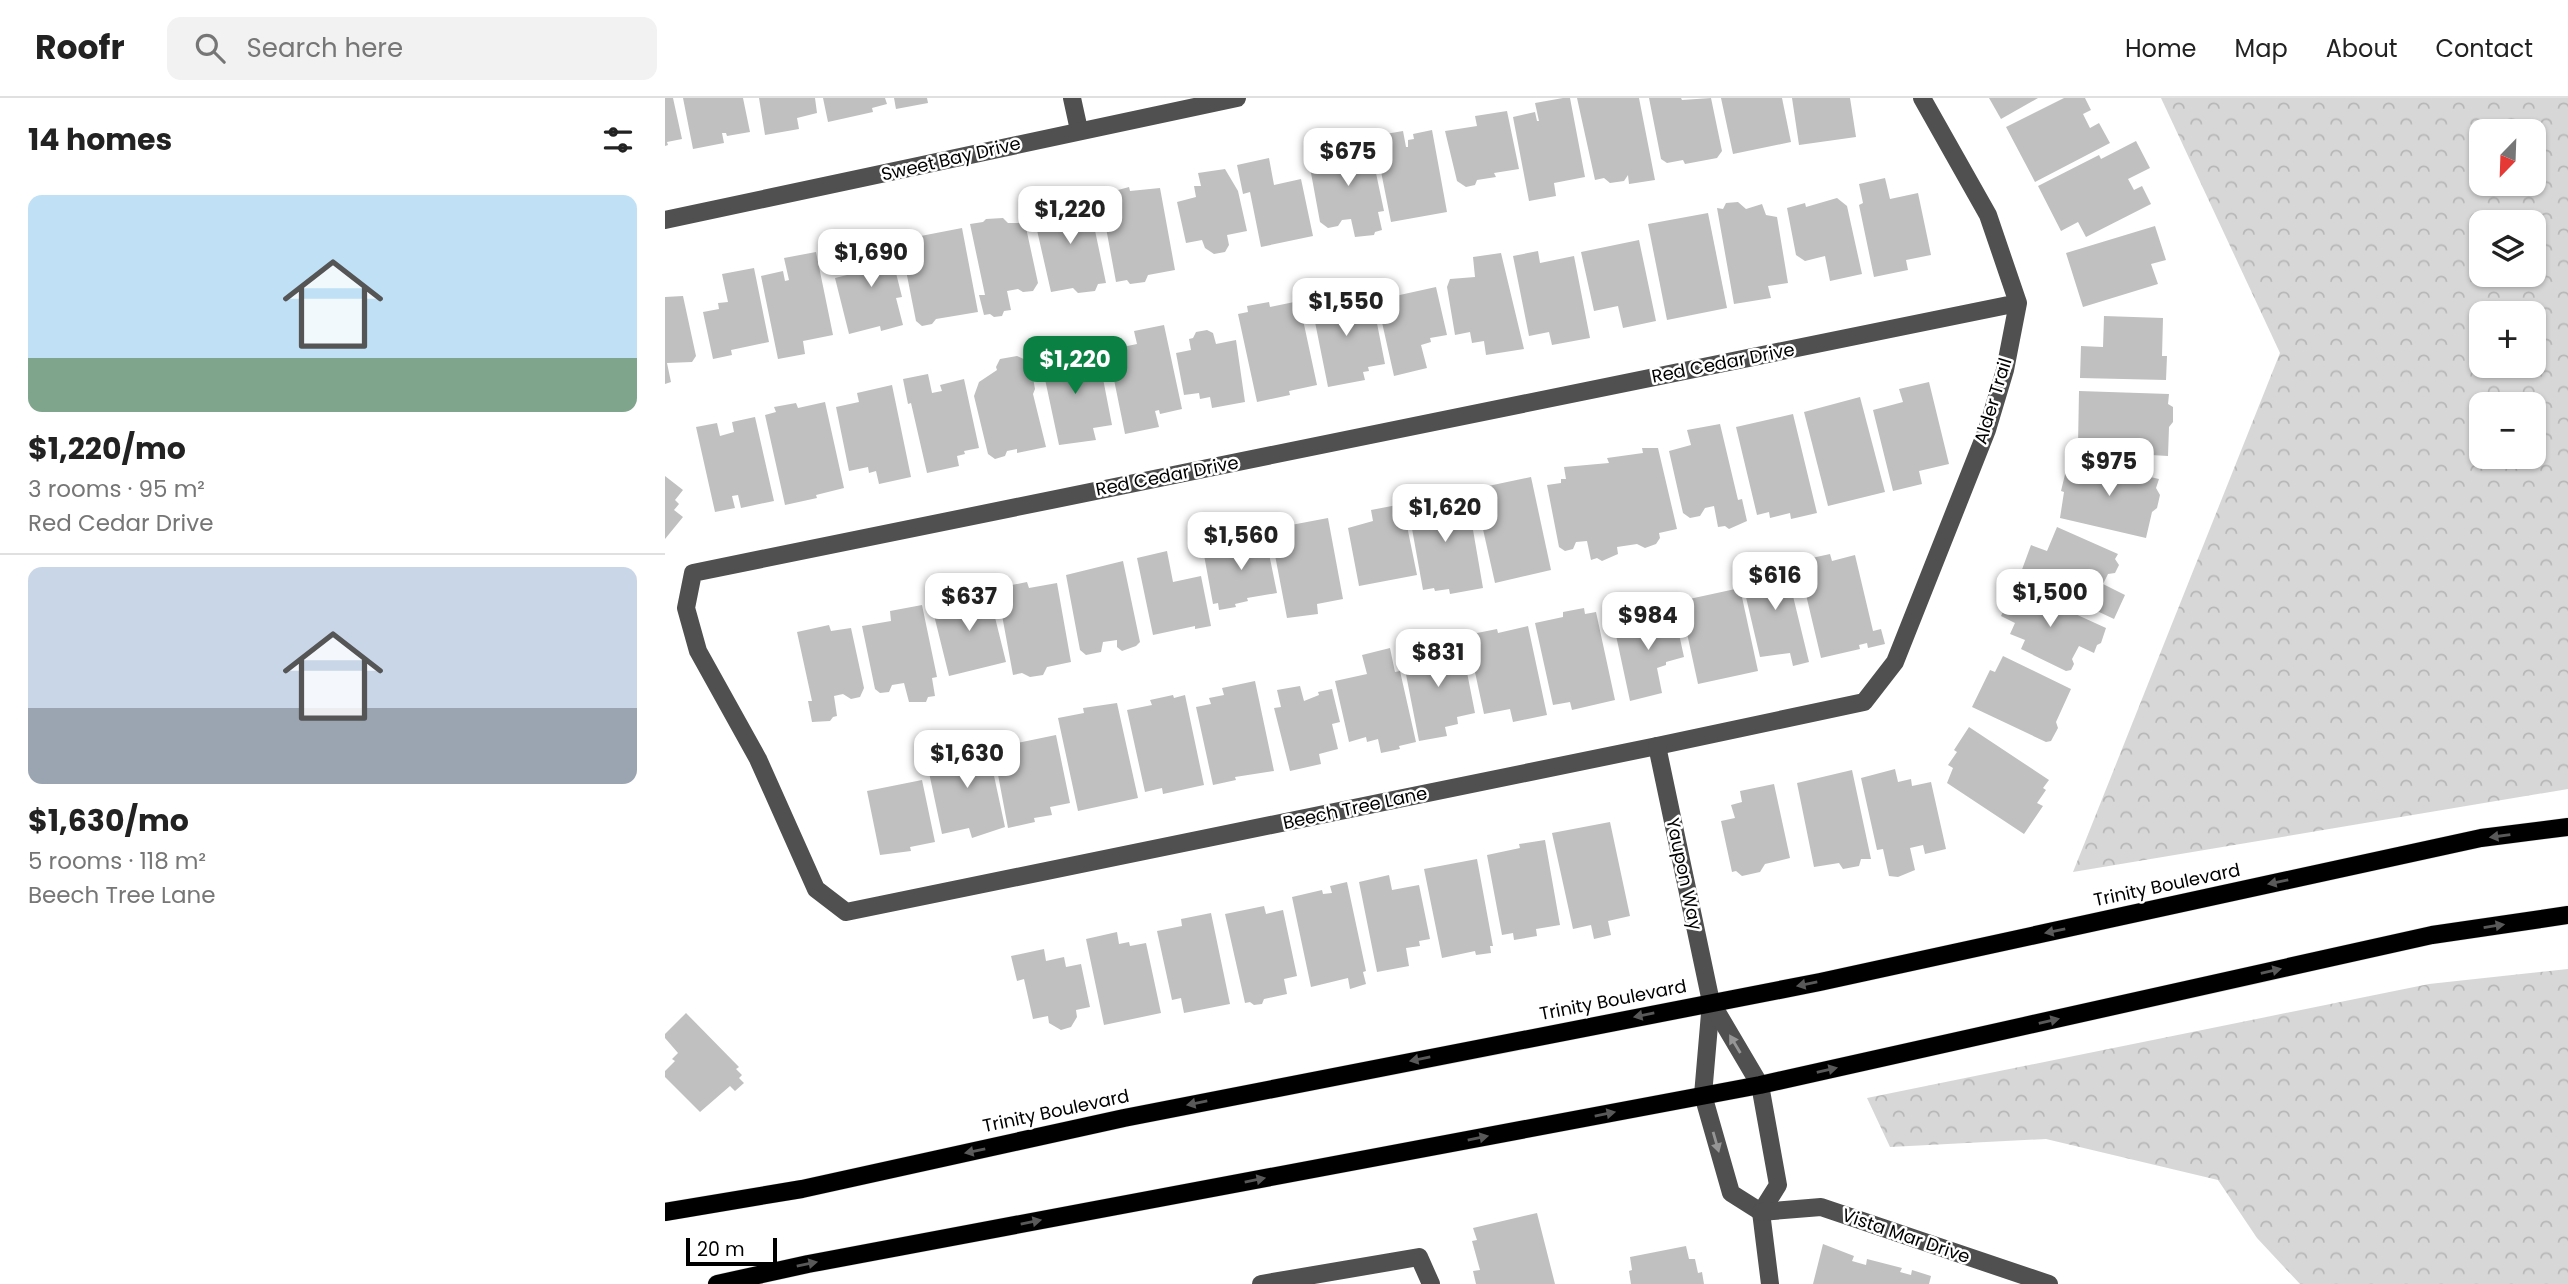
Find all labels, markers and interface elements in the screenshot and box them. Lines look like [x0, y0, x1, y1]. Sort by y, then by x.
search box [167, 17, 657, 80]
text: Roofr [35, 24, 125, 71]
icon: search [191, 29, 229, 67]
text: Search here [247, 30, 403, 66]
text: Home [2125, 32, 2197, 65]
text: Map [2235, 32, 2288, 65]
text: About [2326, 32, 2397, 65]
text: Contact [2435, 32, 2533, 65]
text: 14 homes [28, 118, 172, 161]
north arrow [2469, 119, 2546, 196]
map controls [2469, 119, 2546, 469]
icon: filters [599, 121, 637, 159]
pin: $675 [1307, 129, 1389, 188]
street label: Sweet Bay Drive [879, 130, 1023, 187]
text: $675 [1319, 135, 1377, 167]
pin: $1,220 [1013, 186, 1127, 246]
text: $1,220 [1034, 193, 1106, 225]
button: layers [2469, 210, 2546, 287]
pin: $1,690 [814, 230, 928, 289]
text: $1,690 [834, 236, 908, 268]
icon: home [270, 241, 396, 367]
pin: $1,550 [1289, 278, 1403, 338]
text: $1,550 [1308, 285, 1384, 317]
button: + [2469, 301, 2546, 378]
pin: $1,220 [1018, 336, 1132, 396]
street label: Red Cedar Drive [1649, 336, 1797, 389]
text: $1,220 [1039, 343, 1111, 375]
street label: Alder Trail [1968, 355, 2017, 447]
button: − [2469, 392, 2546, 469]
text: $1,220/mo [28, 427, 186, 470]
pin: $975 [2068, 438, 2150, 498]
text: $975 [2081, 445, 2137, 477]
street label: Red Cedar Drive [1093, 449, 1241, 502]
text: 3 rooms · 95 m² [28, 473, 205, 505]
pin: $1,620 [1388, 484, 1502, 544]
text: $1,620 [1408, 491, 1482, 523]
text: Red Cedar Drive [28, 507, 213, 539]
pin: $1,560 [1184, 512, 1298, 572]
text: $1,560 [1204, 519, 1278, 551]
pin: $616 [1734, 552, 1816, 612]
text: $616 [1748, 559, 1802, 591]
pin: $1,500 [1993, 570, 2107, 629]
pin: $637 [928, 574, 1010, 633]
text: $1,500 [2012, 576, 2088, 608]
text: $637 [941, 580, 997, 612]
pin: $984 [1607, 592, 1689, 652]
text: $984 [1618, 599, 1678, 631]
icon: home [270, 613, 396, 739]
pin: $831 [1397, 630, 1479, 689]
text: $831 [1412, 636, 1464, 668]
pin: $1,630 [910, 730, 1024, 790]
text: $1,630 [930, 737, 1004, 769]
street label: Beech Tree Lane [1280, 780, 1429, 835]
text: $1,630/mo [28, 799, 189, 842]
street label: Yaupon Way [1660, 815, 1709, 932]
one-way arrow [2489, 830, 2511, 841]
text: 5 rooms · 118 m² [28, 845, 206, 877]
street label: Trinity Boulevard [2091, 857, 2242, 912]
one-way arrow [2267, 877, 2289, 888]
text: Beech Tree Lane [28, 879, 216, 911]
one-way arrow [2483, 920, 2505, 931]
one-way arrow [2044, 925, 2066, 936]
one-way arrow [2260, 965, 2282, 976]
street label: Trinity Boulevard [1537, 973, 1688, 1026]
one-way arrow [1796, 979, 1818, 990]
one-way arrow [1633, 1010, 1655, 1021]
one-way arrow [2038, 1015, 2060, 1026]
one-way arrow [1729, 1034, 1742, 1053]
one-way arrow [1409, 1054, 1431, 1065]
one-way arrow [1816, 1064, 1838, 1075]
street label: Trinity Boulevard [980, 1083, 1131, 1138]
one-way arrow [1186, 1098, 1208, 1109]
one-way arrow [1594, 1108, 1616, 1119]
one-way arrow [1711, 1131, 1722, 1153]
one-way arrow [1467, 1132, 1489, 1143]
one-way arrow [964, 1145, 986, 1156]
one-way arrow [1244, 1174, 1266, 1185]
street label: Vista Mar Drive [1839, 1202, 1974, 1269]
one-way arrow [1020, 1216, 1042, 1227]
scale bar [686, 1235, 777, 1267]
text: 20 m [697, 1236, 745, 1263]
one-way arrow [796, 1259, 818, 1270]

